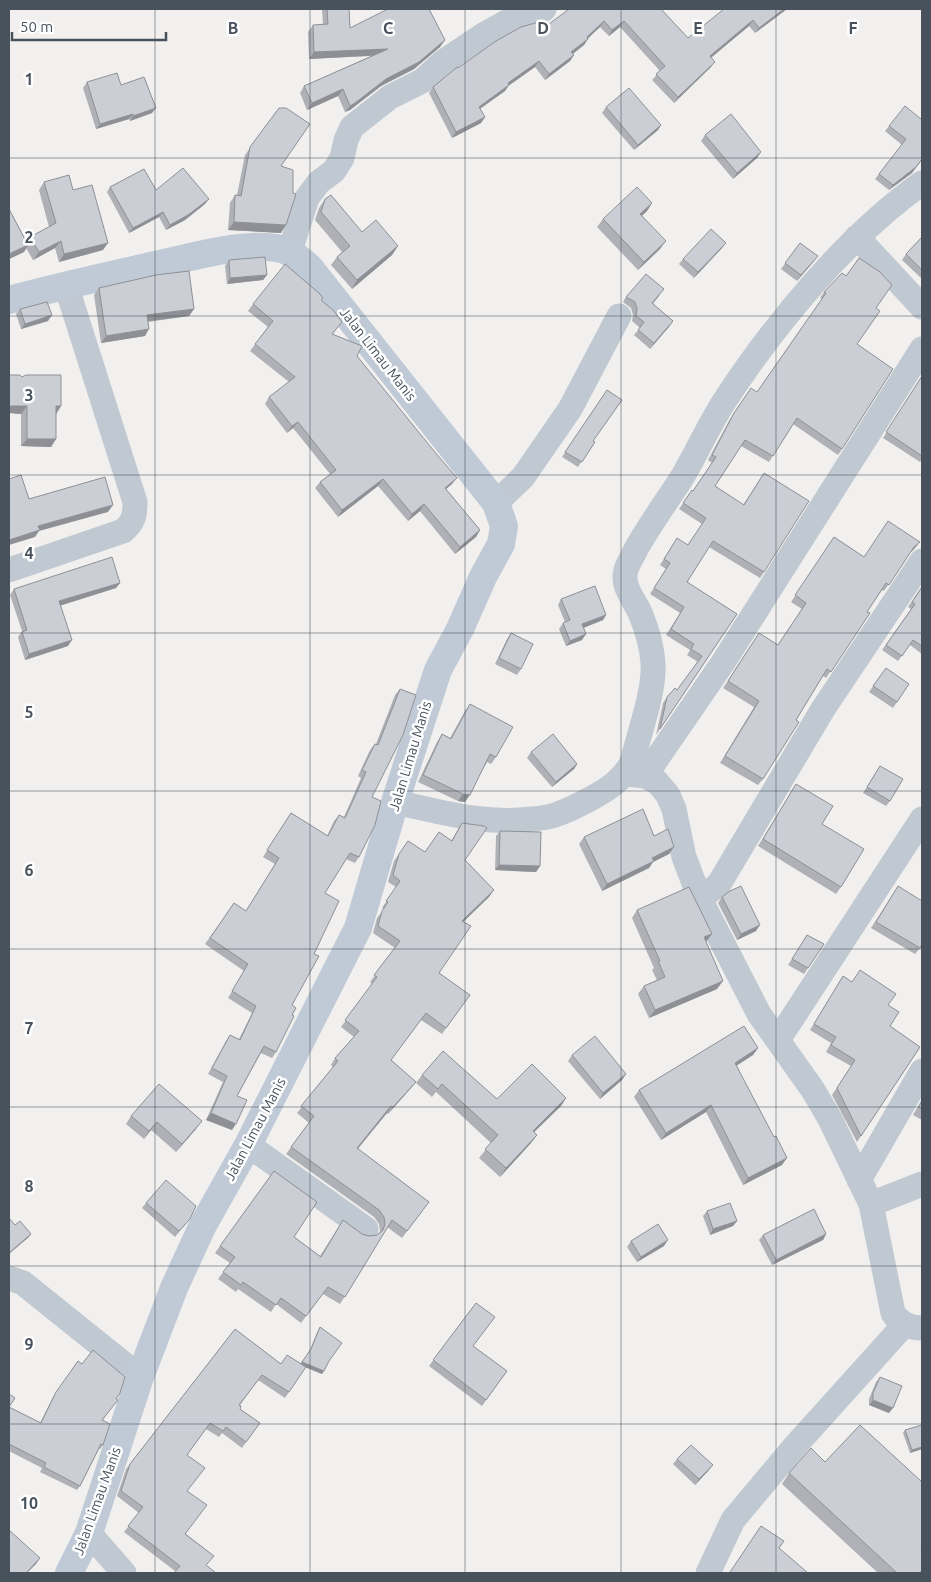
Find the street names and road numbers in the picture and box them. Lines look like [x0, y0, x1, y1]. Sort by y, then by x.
street label: Jalan Limau Manis [337, 304, 419, 404]
street label: Jalan Limau Manis [386, 699, 434, 813]
street label: Jalan Limau Manis [221, 1075, 289, 1183]
street label: Jalan Limau Manis [70, 1445, 124, 1557]

